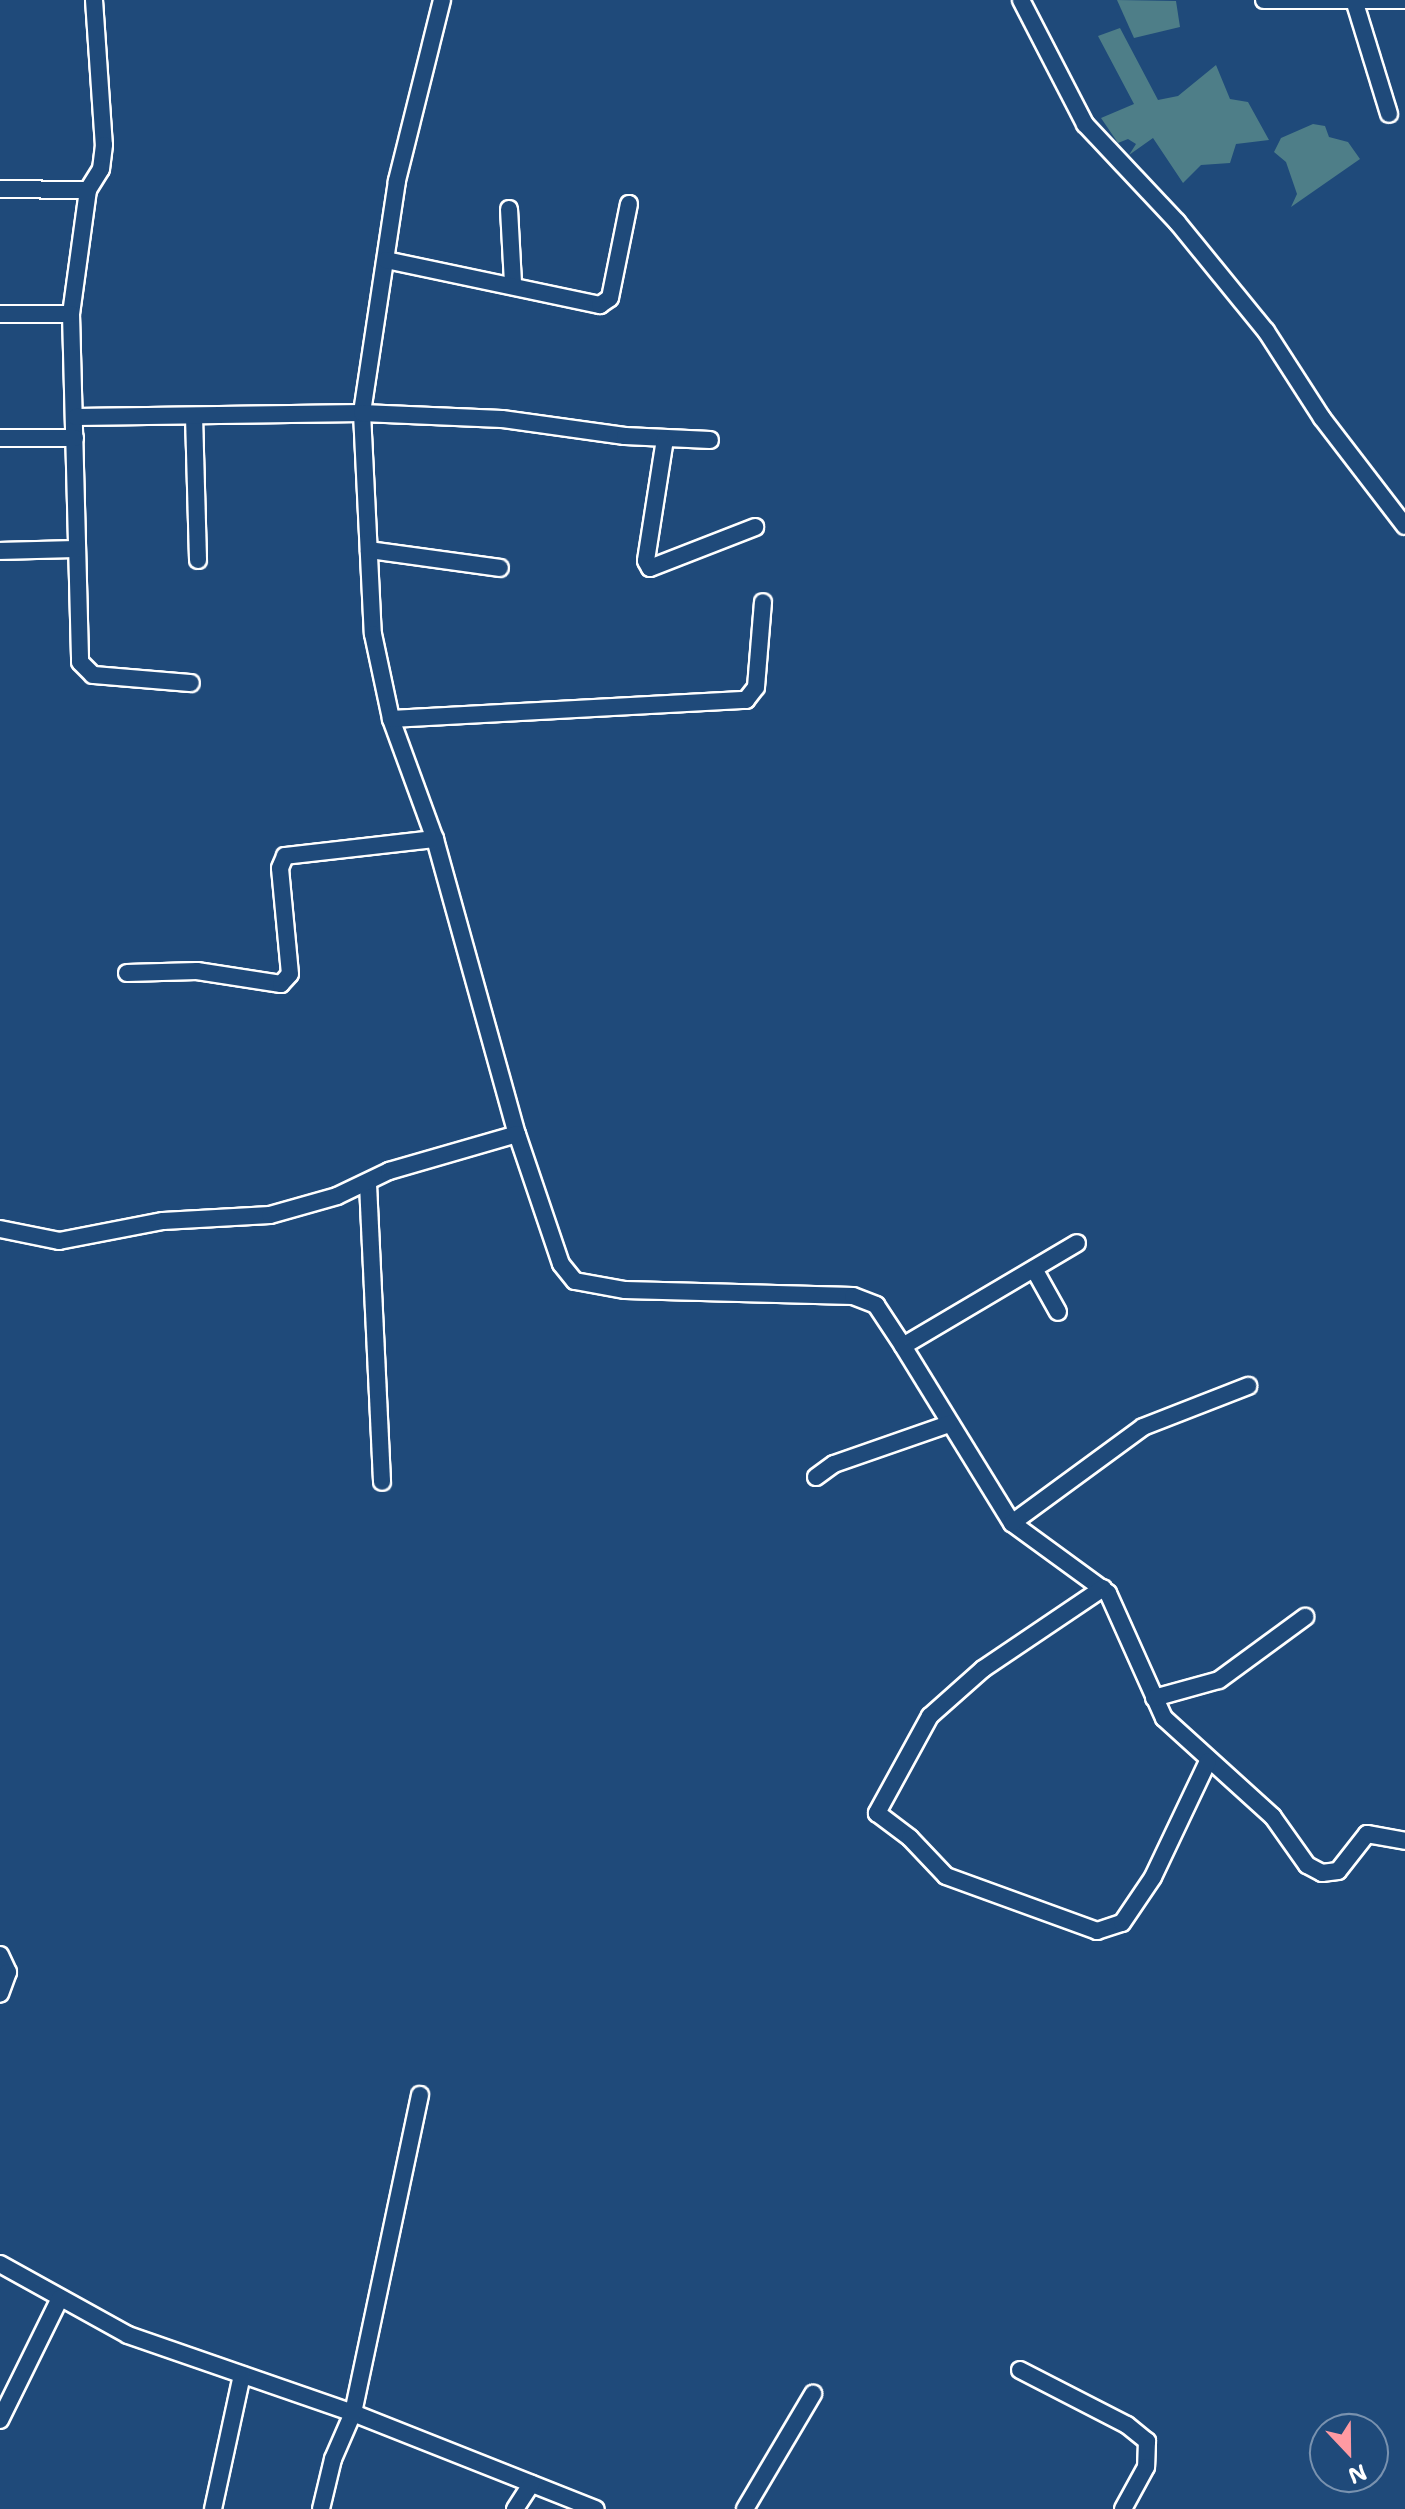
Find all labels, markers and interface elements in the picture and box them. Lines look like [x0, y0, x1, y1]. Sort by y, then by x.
north arrow [1309, 2413, 1389, 2493]
text: N [1344, 2457, 1371, 2491]

